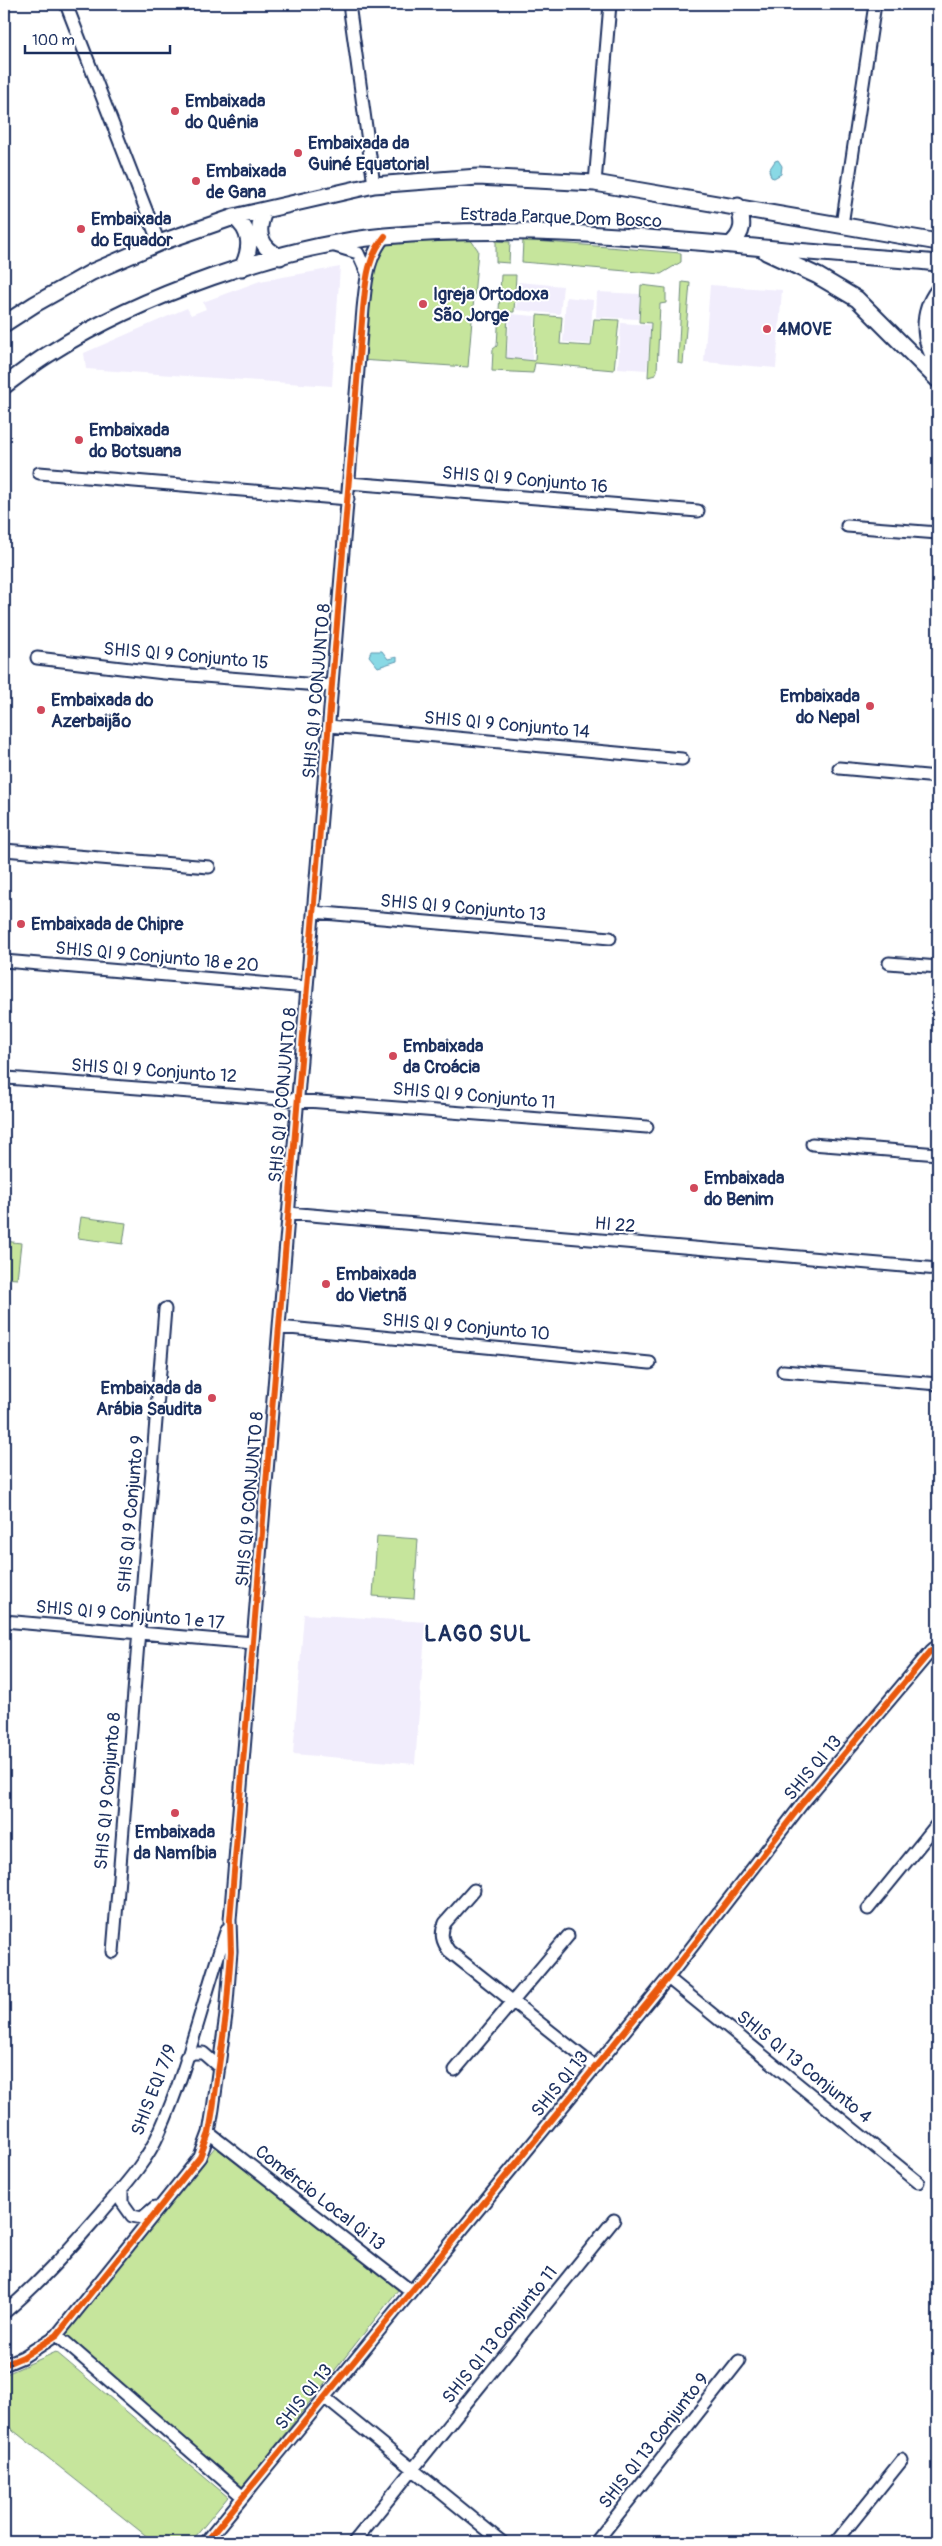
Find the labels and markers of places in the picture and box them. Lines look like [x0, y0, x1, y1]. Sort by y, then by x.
place label: Embaixada do Quênia [185, 90, 266, 134]
marker: Embaixada do Quênia [169, 105, 181, 117]
place label: Embaixada da Guiné Equatorial [308, 132, 430, 176]
marker: Embaixada da Guiné Equatorial [292, 147, 304, 159]
place label: Embaixada de Gana [206, 160, 287, 204]
marker: Embaixada de Gana [190, 175, 202, 187]
place label: Embaixada do Equador [91, 208, 173, 252]
marker: Embaixada do Equador [75, 223, 87, 235]
place label: Igreja Ortodoxa São Jorge [433, 283, 549, 327]
marker: Igreja Ortodoxa São Jorge [417, 298, 429, 310]
place label: 4MOVE [777, 318, 833, 341]
marker: 4MOVE [761, 323, 773, 335]
place label: Embaixada do Botsuana [89, 419, 182, 463]
marker: Embaixada do Botsuana [73, 434, 85, 446]
place label: Embaixada do Nepal [780, 685, 861, 729]
place label: Embaixada do Azerbaijão [51, 689, 154, 733]
marker: Embaixada do Nepal [864, 700, 876, 712]
marker: Embaixada do Azerbaijão [35, 704, 47, 716]
place label: Embaixada de Chipre [31, 913, 184, 936]
marker: Embaixada de Chipre [15, 918, 27, 930]
place label: Embaixada da Croácia [403, 1035, 484, 1079]
marker: Embaixada da Croácia [387, 1050, 399, 1062]
place label: Embaixada do Benim [704, 1167, 785, 1211]
marker: Embaixada do Benim [688, 1182, 700, 1194]
place label: Embaixada do Vietnã [336, 1263, 417, 1307]
marker: Embaixada do Vietnã [320, 1278, 332, 1290]
place label: Embaixada da Arábia Saudita [96, 1377, 203, 1421]
marker: Embaixada da Arábia Saudita [206, 1392, 218, 1404]
marker: Embaixada da Namíbia [169, 1807, 181, 1819]
place label: Embaixada da Namíbia [133, 1821, 217, 1865]

